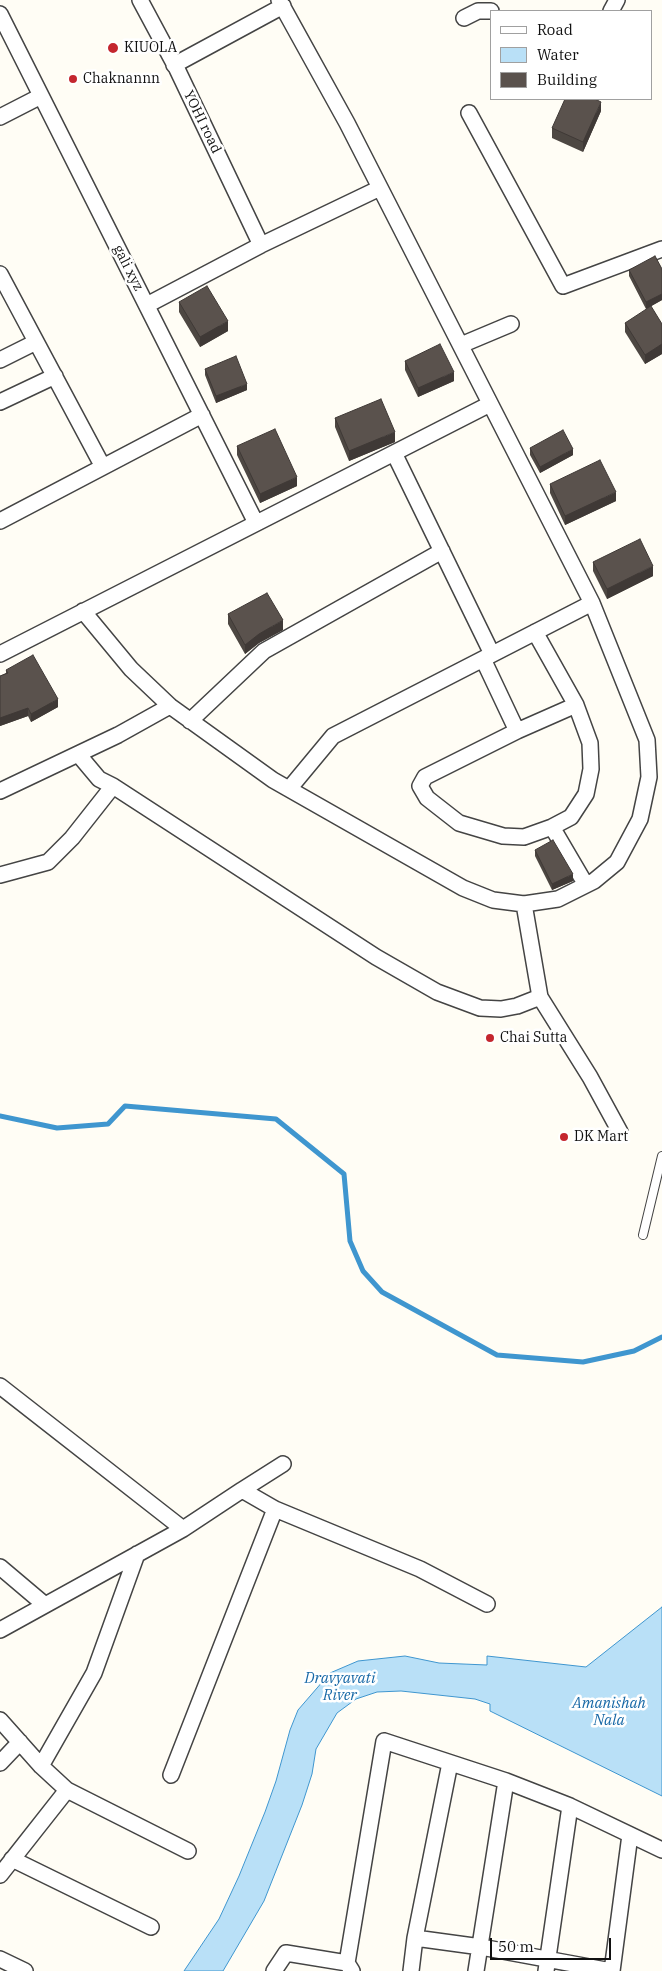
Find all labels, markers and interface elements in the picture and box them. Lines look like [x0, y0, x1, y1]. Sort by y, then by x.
legend [490, 10, 652, 100]
text: Road [537, 20, 573, 39]
place label: KIUOLA [124, 40, 177, 56]
marker: KIUOLA [106, 41, 120, 55]
text: Water [537, 45, 579, 64]
text: Building [537, 70, 597, 89]
place label: Chaknannn [83, 71, 160, 87]
marker: Chaknannn [67, 73, 79, 85]
street label: YOHI road [180, 88, 224, 156]
street label: gali xyz [109, 242, 147, 294]
place label: Chai Sutta [500, 1030, 567, 1046]
marker: Chai Sutta [484, 1032, 496, 1044]
place label: DK Mart [574, 1129, 628, 1145]
marker: DK Mart [558, 1131, 570, 1143]
water label: Dravyavati River [305, 1670, 375, 1705]
water label: Amanishah Nala [572, 1695, 646, 1730]
scale bar [492, 1928, 613, 1960]
text: 50 m [498, 1937, 534, 1956]

